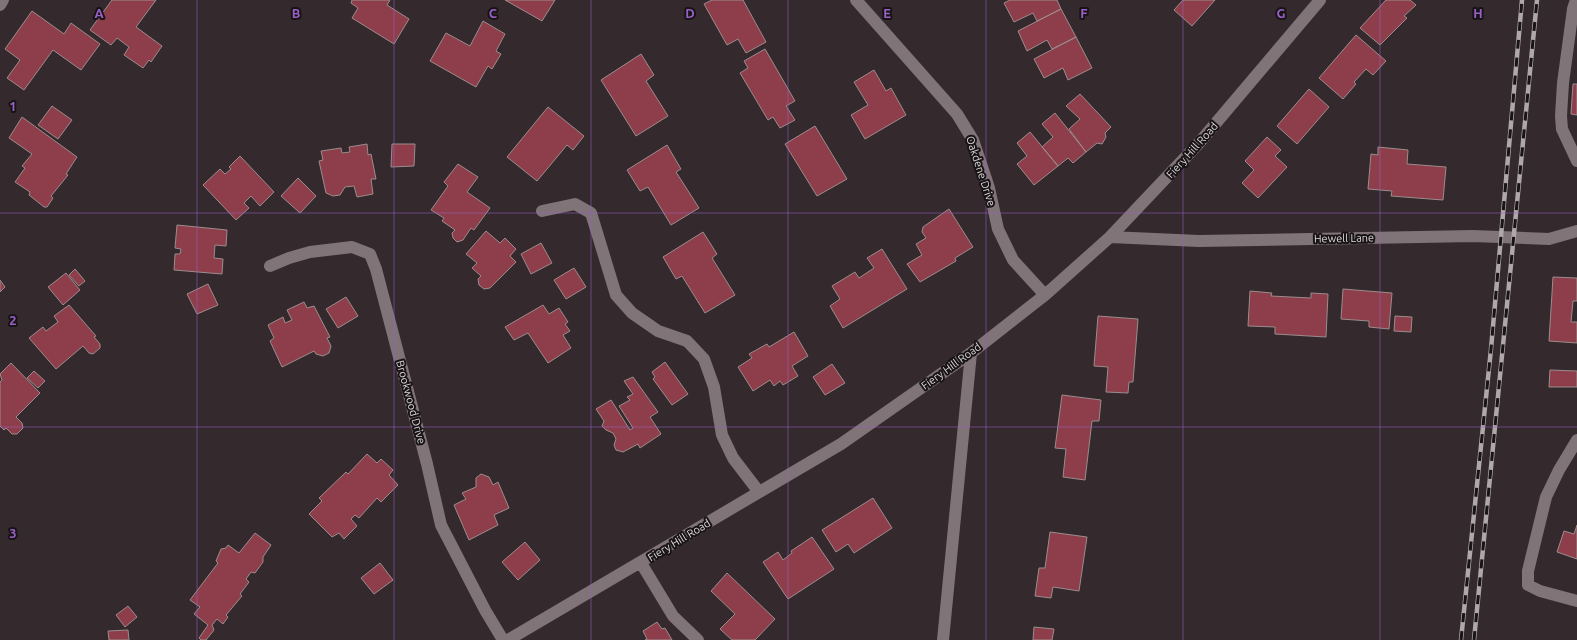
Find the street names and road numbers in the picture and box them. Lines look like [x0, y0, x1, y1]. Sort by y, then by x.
street label: Fiery Hill Road [1164, 120, 1220, 180]
street label: Oakdene Drive [964, 134, 998, 208]
street label: Hewell Lane [1314, 231, 1374, 245]
street label: Fiery Hill Road [919, 340, 983, 392]
street label: Brookwood Drive [394, 359, 428, 445]
street label: Fiery Hill Road [646, 517, 712, 563]

